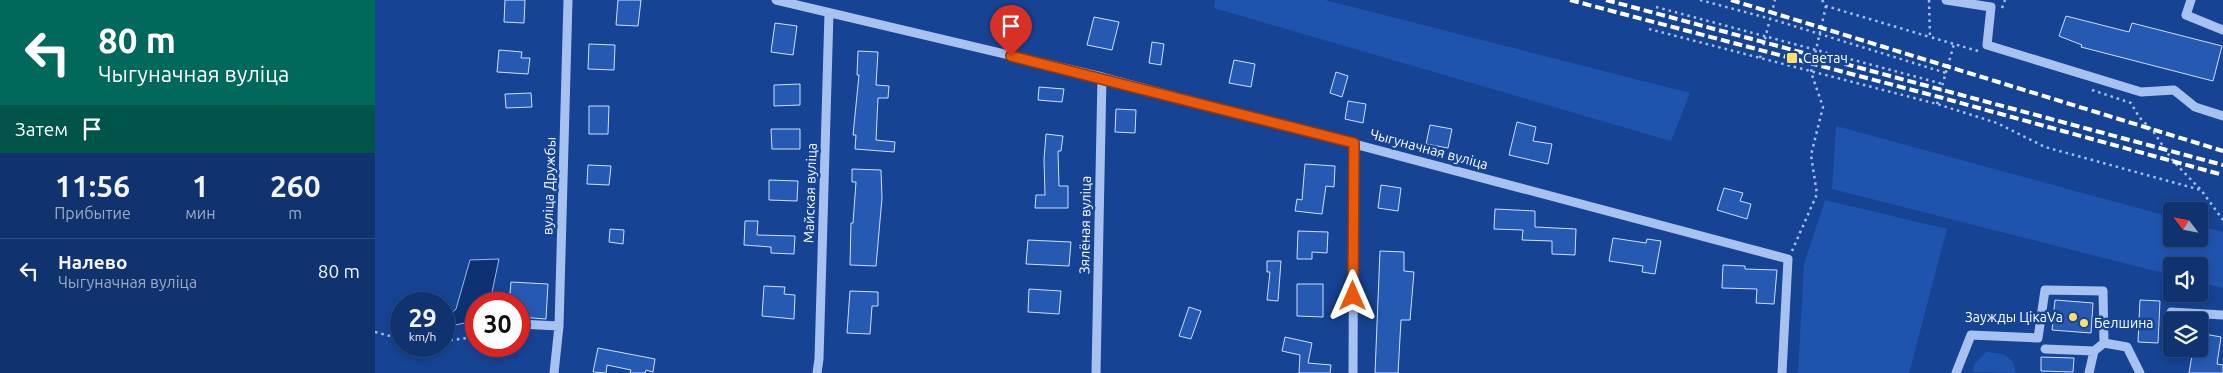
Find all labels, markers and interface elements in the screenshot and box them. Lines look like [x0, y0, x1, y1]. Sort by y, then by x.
pin [990, 5, 1032, 56]
icon: arrive [997, 12, 1025, 40]
icon: left [15, 20, 80, 85]
text: 80 m [98, 20, 176, 60]
place label: Светач [1803, 50, 1848, 66]
marker: Светач [1785, 51, 1799, 65]
text: Чыгуначная вуліца [98, 61, 289, 86]
icon: arrive [78, 115, 106, 143]
text: Затем [15, 118, 68, 140]
street label: Чыгуначная вуліца [1368, 126, 1490, 172]
street label: вуліца Дружбы [539, 137, 559, 235]
street label: Майская вуліца [800, 143, 820, 243]
text: 11:56 [55, 169, 130, 203]
text: 1 [192, 169, 209, 203]
text: 260 [270, 169, 321, 203]
street label: Зялёная вуліца [1076, 176, 1094, 274]
north arrow [2163, 202, 2207, 248]
map controls [2163, 202, 2208, 357]
text: Прибытие [54, 204, 131, 222]
text: мин [185, 204, 216, 222]
text: m [288, 204, 302, 222]
text: Налево [58, 251, 127, 273]
icon: left [15, 257, 43, 285]
button: sound [2163, 257, 2208, 302]
text: 80 m [318, 260, 360, 282]
position arrow [1326, 269, 1378, 321]
text: Чыгуначная вуліца [58, 273, 197, 291]
speed limit sign: 30 [465, 292, 530, 357]
text: 29 [408, 304, 437, 332]
place label: Заужды ЦікаVа [1965, 309, 2063, 325]
marker: Заужды ЦікаVа [2067, 311, 2079, 323]
button: layers [2163, 312, 2208, 357]
place label: Белшина [2094, 315, 2154, 331]
marker: Белшина [2078, 317, 2090, 329]
text: km/h [409, 330, 436, 343]

